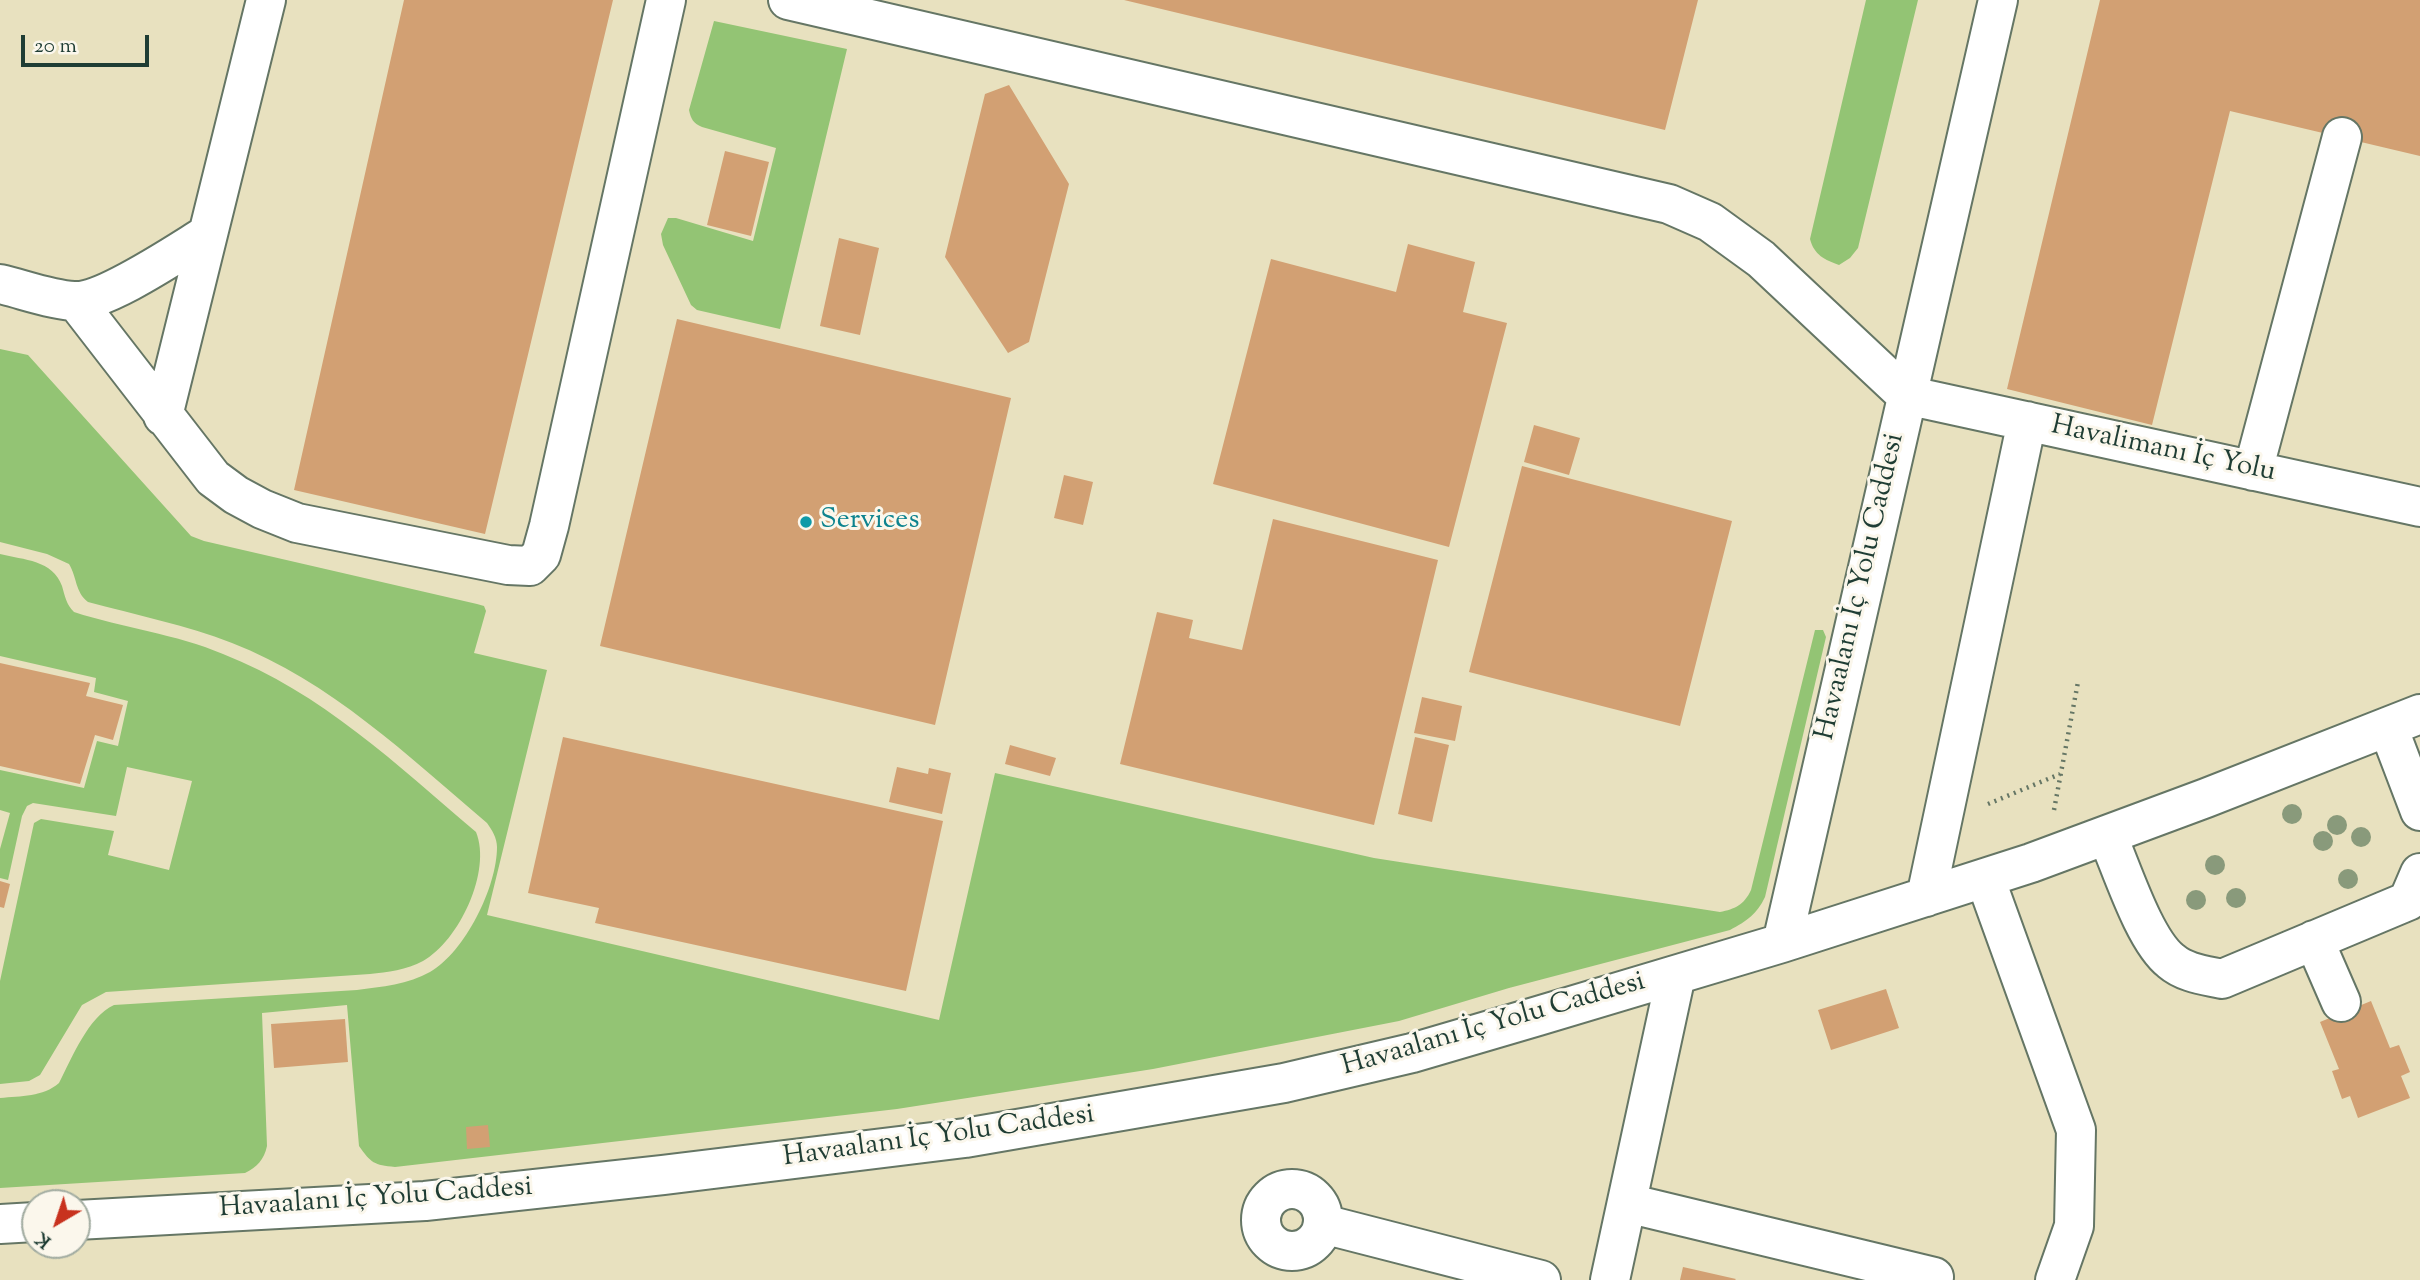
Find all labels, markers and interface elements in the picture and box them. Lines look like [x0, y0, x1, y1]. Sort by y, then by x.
scale bar [24, 21, 152, 65]
text: 20 m [34, 32, 77, 62]
street label: Havalimanı İç Yolu [2048, 411, 2278, 491]
street label: Havaalanı İç Yolu Caddesi [1810, 430, 1914, 744]
place label: Services [820, 505, 919, 539]
marker: Services [798, 514, 814, 530]
street label: Havaalanı İç Yolu Caddesi [1339, 967, 1649, 1085]
street label: Havaalanı İç Yolu Caddesi [781, 1100, 1097, 1176]
street label: Havaalanı İç Yolu Caddesi [218, 1172, 534, 1228]
north arrow [21, 1189, 91, 1259]
text: K [30, 1224, 58, 1254]

